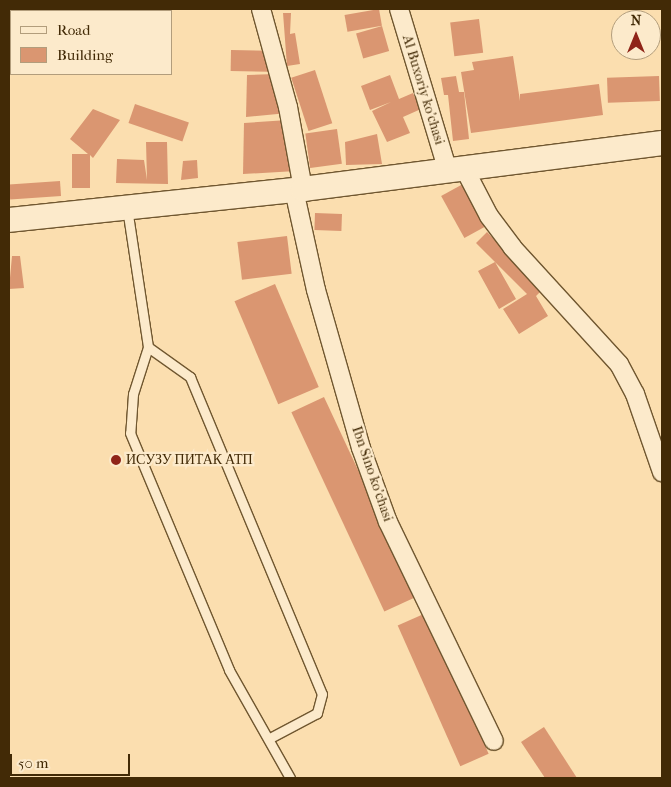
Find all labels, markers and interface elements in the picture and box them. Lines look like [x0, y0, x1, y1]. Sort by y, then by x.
legend [10, 10, 172, 75]
north arrow [611, 10, 661, 60]
text: N [631, 12, 641, 29]
text: Road [57, 21, 90, 39]
street label: Al Buxoriy ko'chasi [398, 33, 448, 147]
text: Building [57, 46, 113, 64]
street label: Ibn Sino ko'chasi [348, 424, 396, 524]
place label: ИСУЗУ ПИТАК АТП [126, 452, 253, 468]
marker: ИСУЗУ ПИТАК АТП [110, 454, 122, 466]
scale bar [12, 744, 132, 776]
text: 50 m [18, 754, 48, 772]

